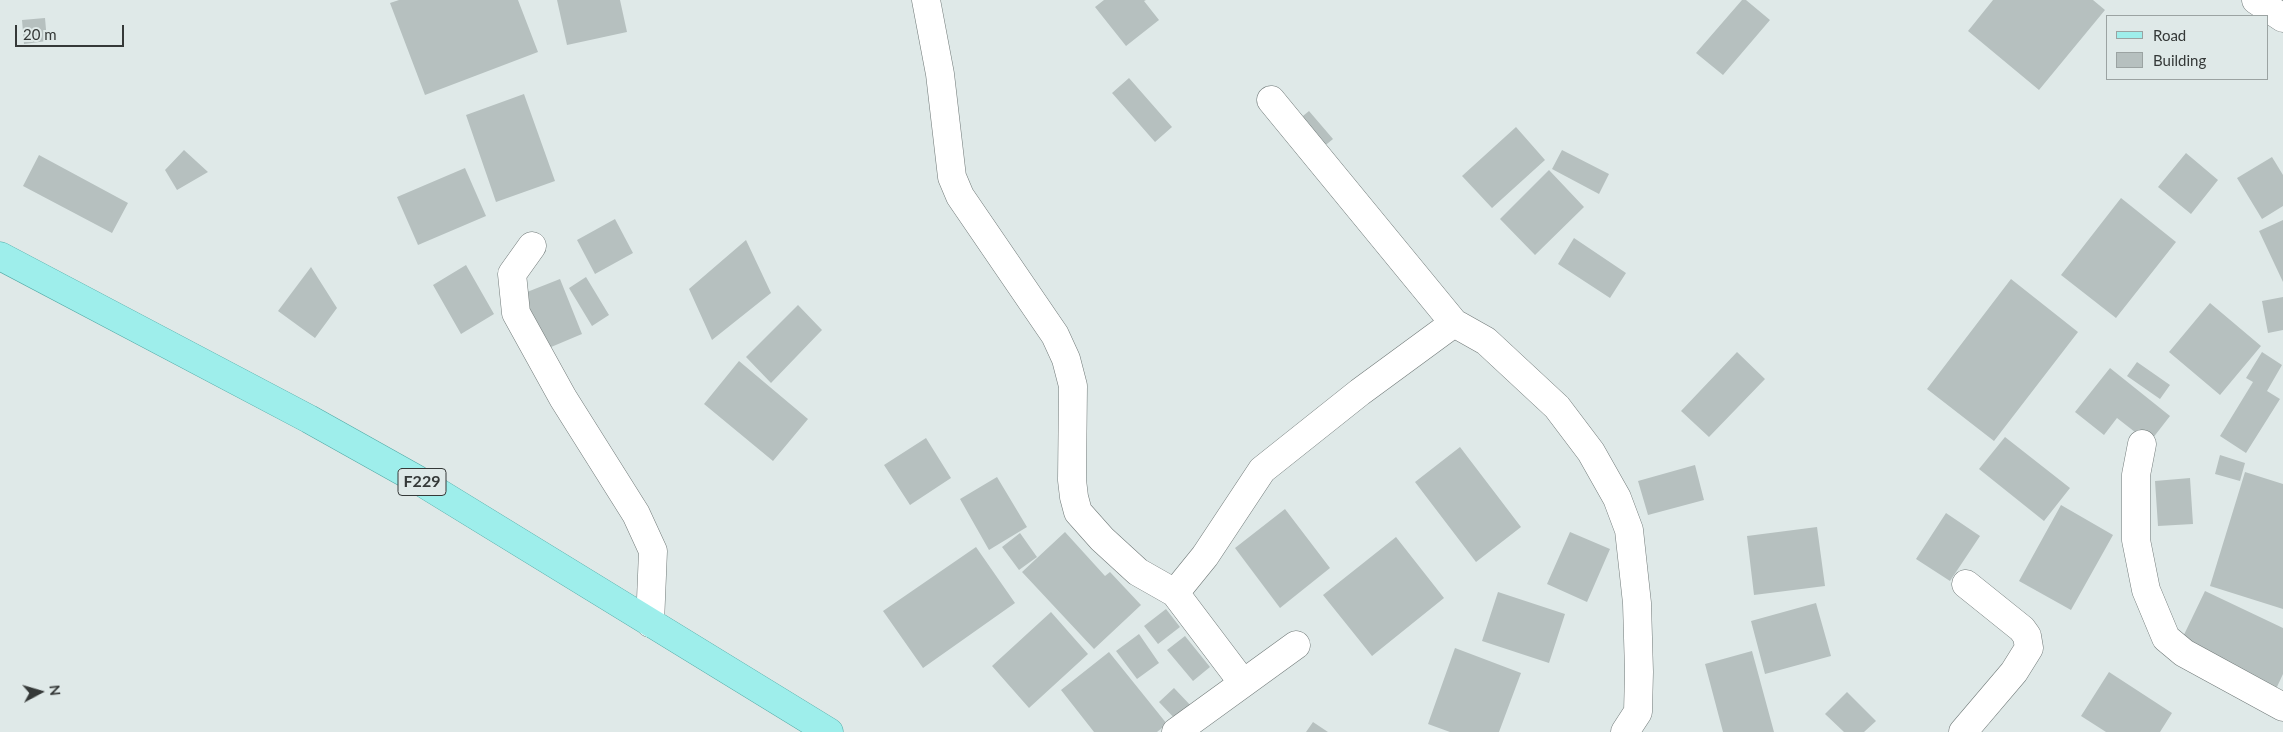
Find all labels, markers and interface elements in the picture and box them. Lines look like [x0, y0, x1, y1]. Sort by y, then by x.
scale bar [18, 15, 126, 47]
legend [2106, 15, 2268, 80]
text: 20 m [23, 25, 57, 43]
text: Road [2153, 26, 2186, 44]
text: Building [2153, 51, 2206, 69]
road number: F229 [398, 468, 446, 496]
north arrow [15, 667, 65, 717]
text: N [46, 684, 64, 697]

